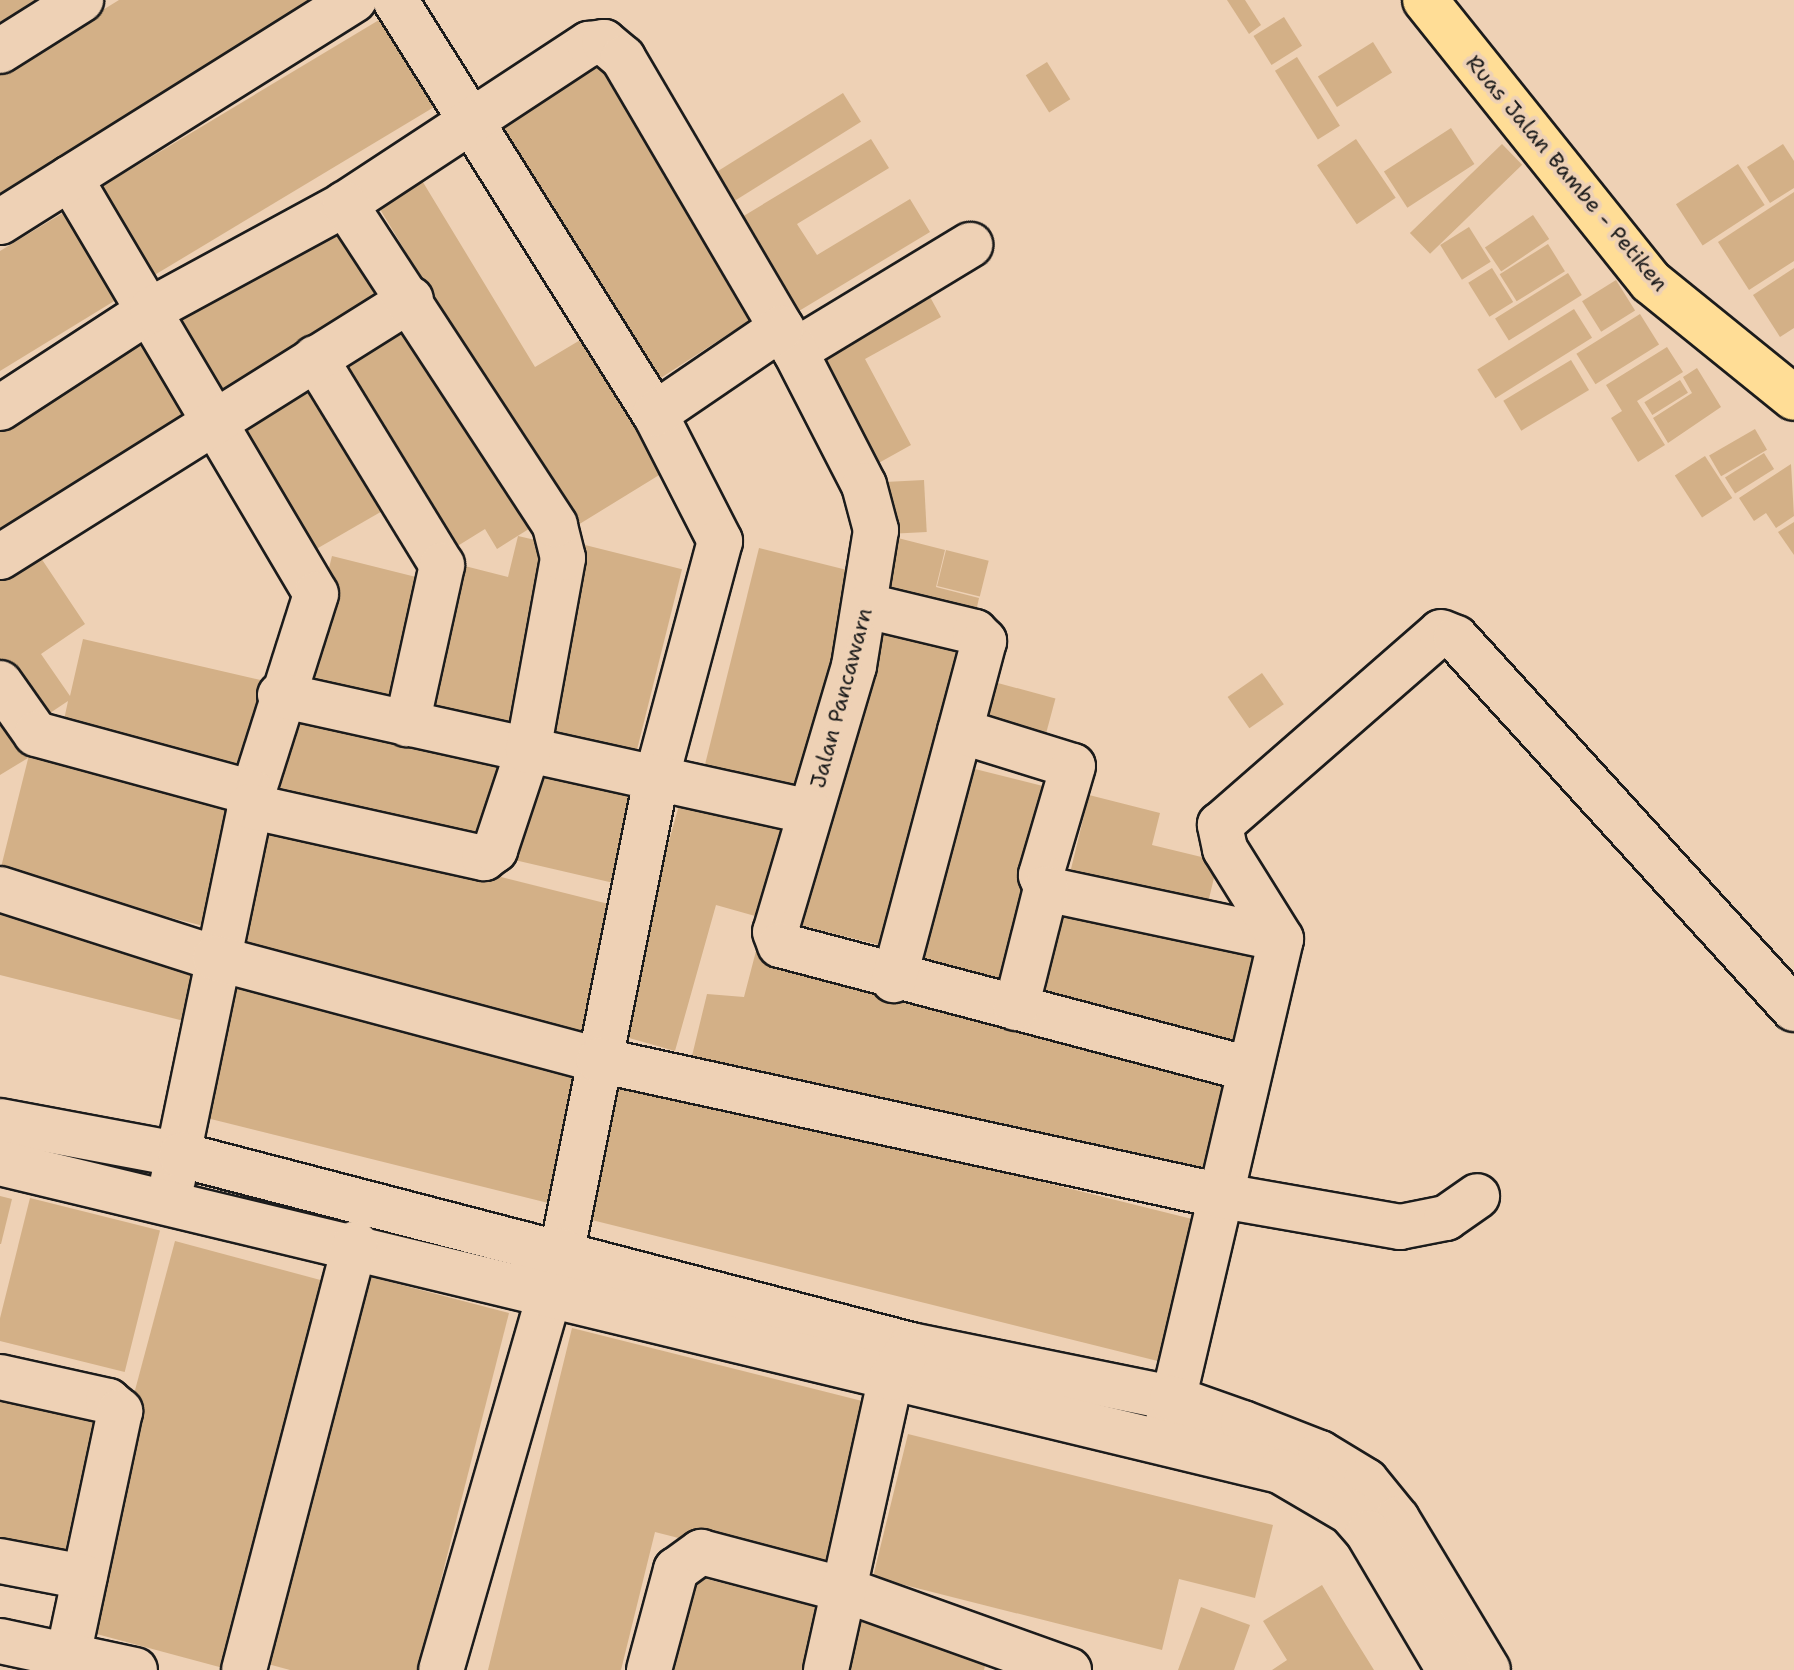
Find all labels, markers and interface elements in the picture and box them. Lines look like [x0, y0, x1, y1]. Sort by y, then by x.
street label: Ruas Jalan Bambe - Petiken [1460, 50, 1674, 296]
street label: Jalan Pancawarn [804, 605, 878, 791]

